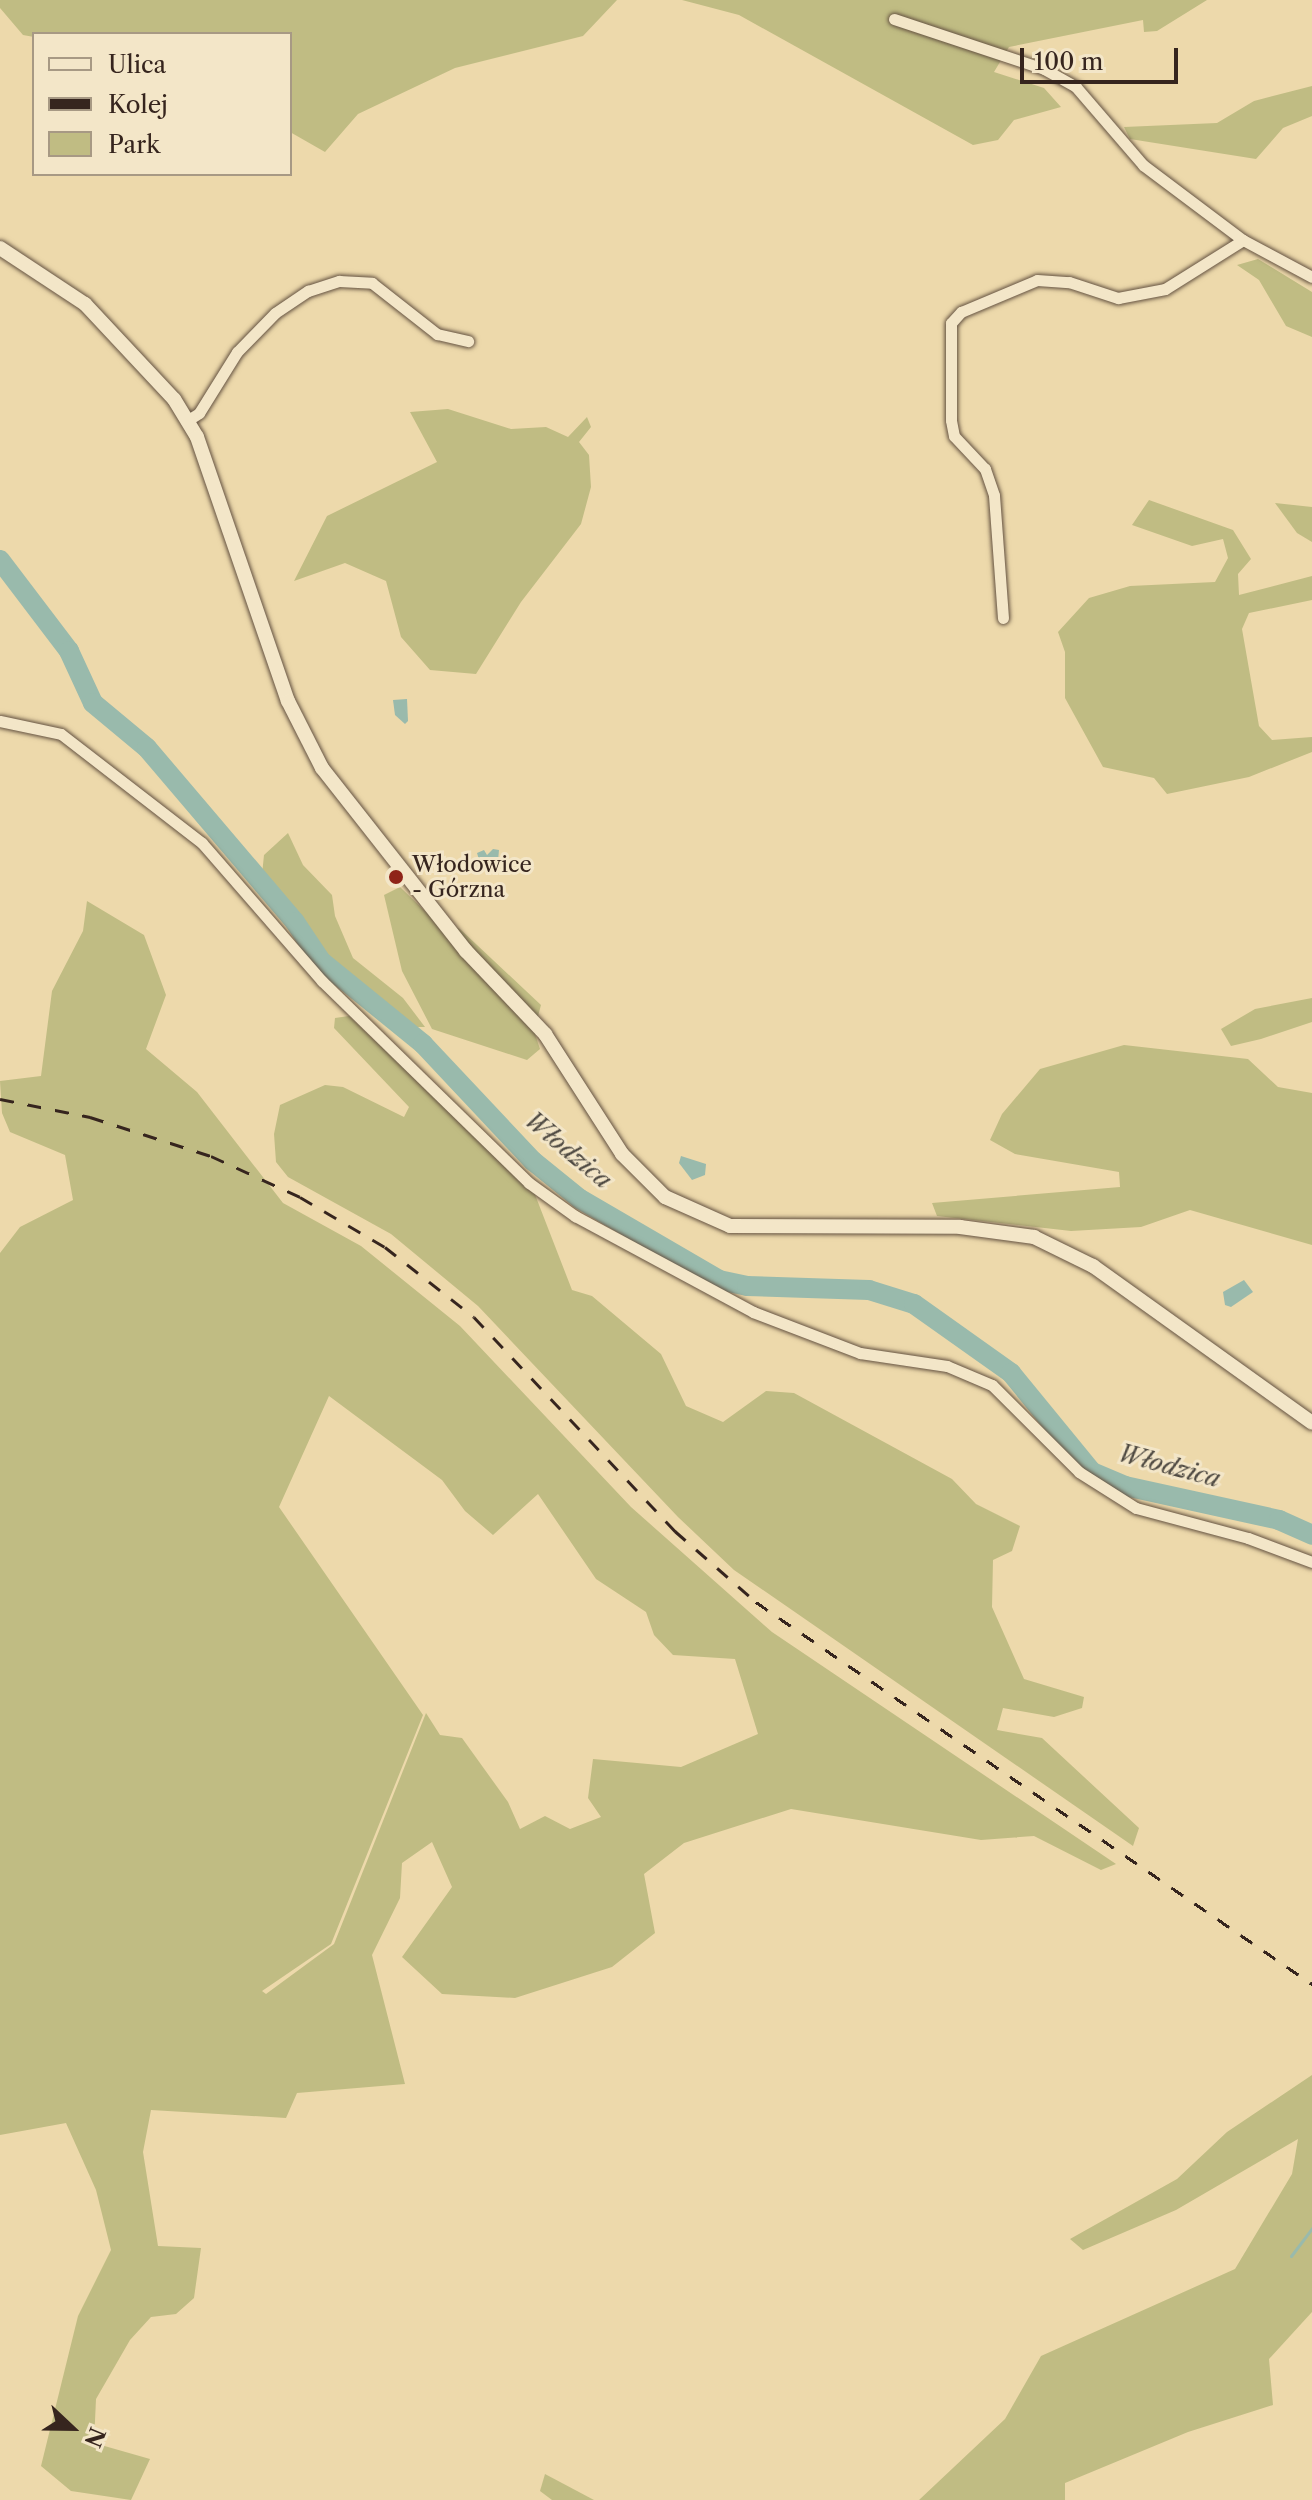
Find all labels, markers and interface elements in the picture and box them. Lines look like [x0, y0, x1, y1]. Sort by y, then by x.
legend [32, 32, 292, 176]
scale bar [1024, 32, 1182, 82]
text: 100 m [1034, 47, 1103, 76]
text: Ulica [108, 50, 166, 79]
text: Kolej [108, 90, 168, 119]
text: Park [108, 130, 160, 159]
place label: Włodowice - Górzna [412, 851, 532, 902]
marker: Włodowice - Górzna [387, 868, 405, 886]
water label: Włodzica [519, 1105, 617, 1195]
water label: Włodzica [1115, 1439, 1223, 1493]
north arrow [32, 2388, 112, 2468]
text: N [79, 2423, 111, 2451]

